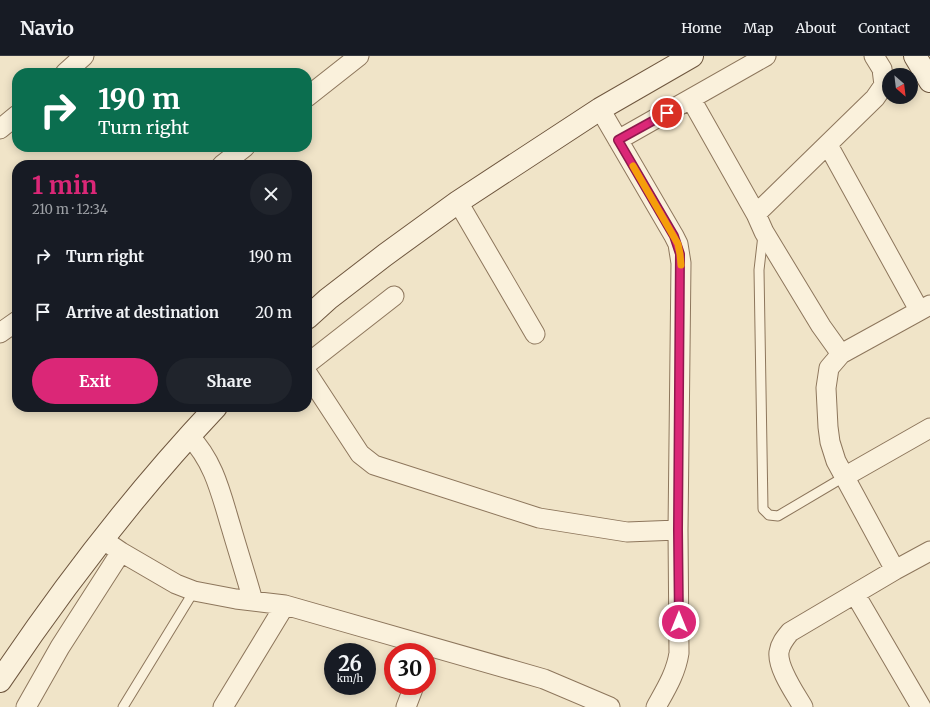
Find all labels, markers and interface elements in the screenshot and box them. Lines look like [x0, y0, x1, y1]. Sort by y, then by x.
text: Navio [20, 16, 74, 40]
text: Home [681, 19, 722, 37]
text: Map [744, 19, 773, 37]
text: About [795, 19, 836, 37]
text: Contact [858, 19, 910, 37]
north arrow [882, 68, 918, 104]
map controls [882, 68, 918, 104]
text: 190 m [98, 81, 180, 117]
icon: right [32, 84, 84, 136]
pin [650, 96, 684, 130]
icon: arrive [656, 102, 678, 124]
text: Turn right [98, 116, 189, 139]
text: 1 min [32, 170, 97, 201]
button: close [250, 173, 292, 215]
text: 210 m · 12:34 [32, 201, 108, 218]
icon: right [32, 245, 54, 267]
text: Turn right [66, 247, 144, 266]
text: 190 m [249, 247, 292, 266]
icon: arrive [32, 301, 54, 323]
text: Arrive at destination [66, 303, 219, 322]
text: 20 m [255, 303, 292, 322]
button: Exit [32, 358, 158, 404]
button: Share [166, 358, 292, 404]
position arrow [658, 601, 700, 643]
speed limit sign: 30 [384, 643, 436, 695]
text: 26 [338, 651, 362, 676]
text: km/h [337, 672, 363, 685]

